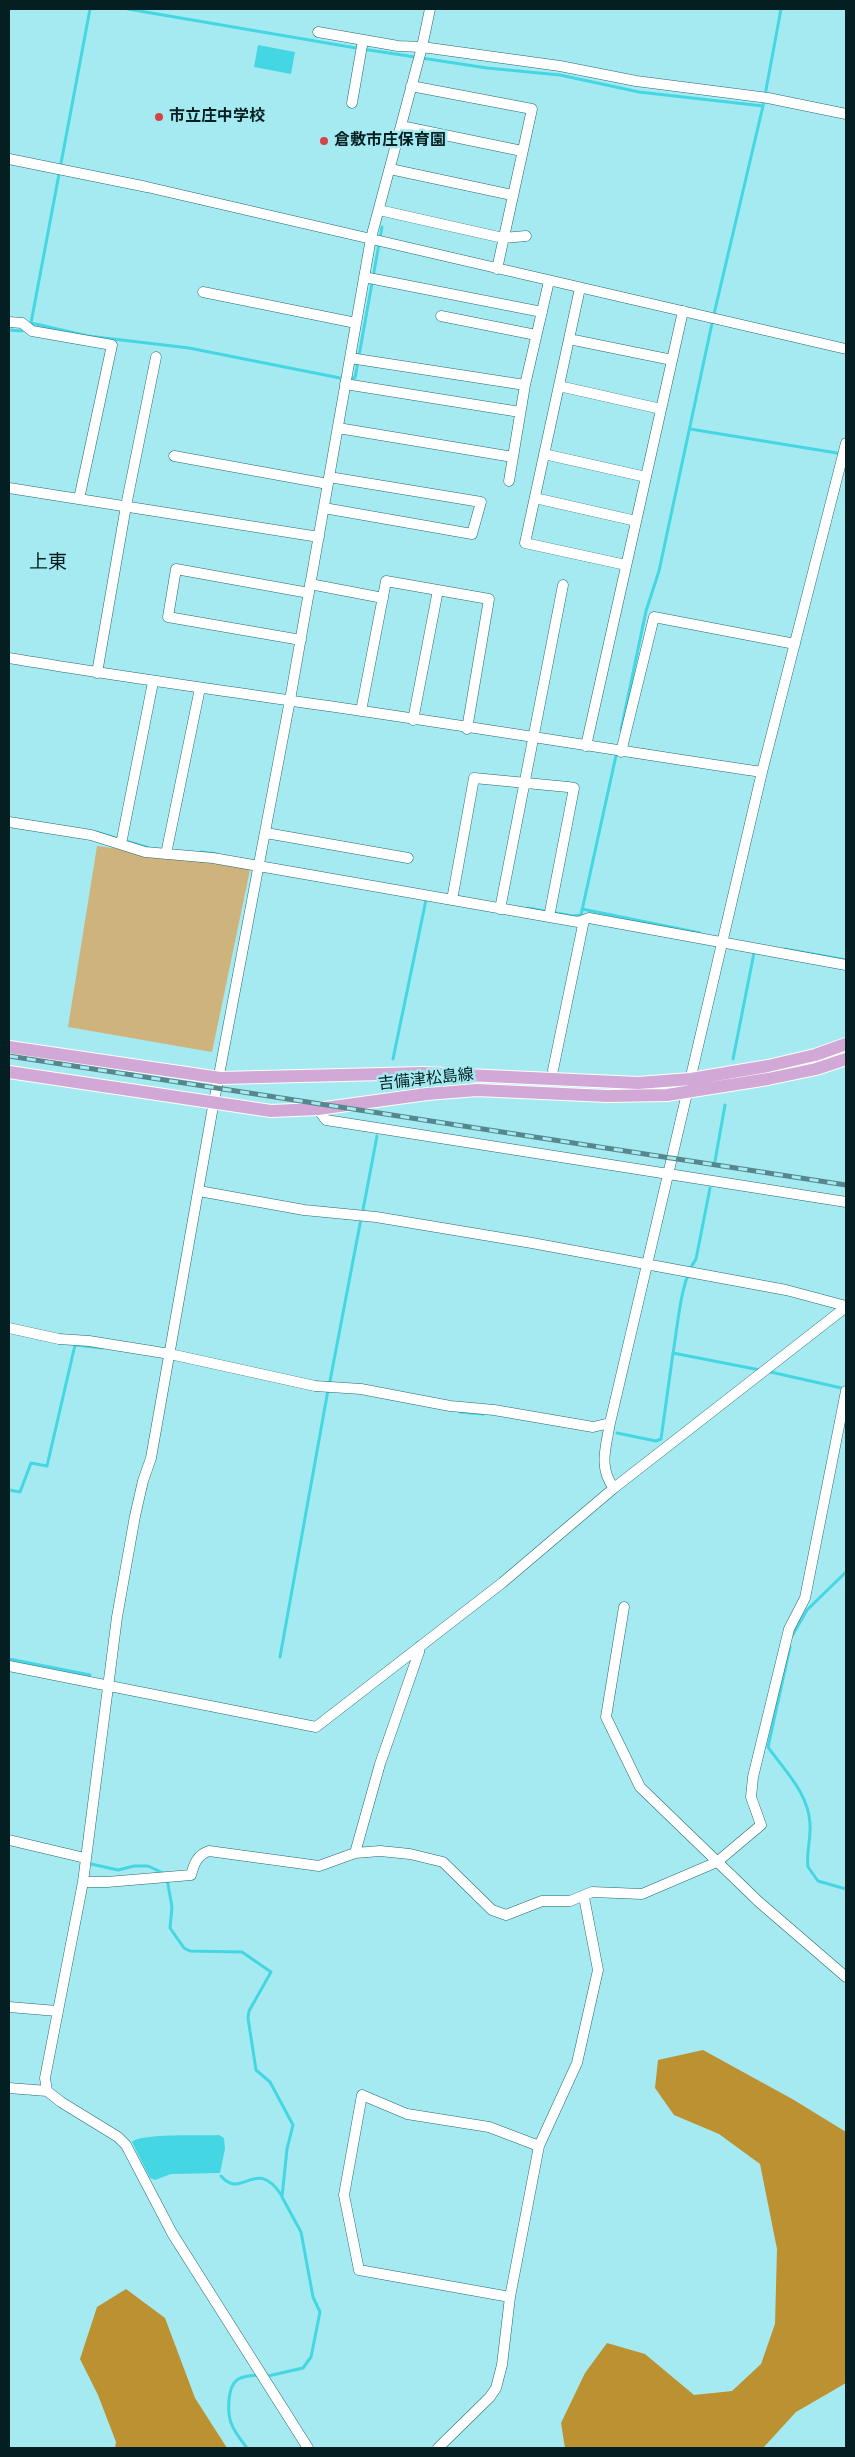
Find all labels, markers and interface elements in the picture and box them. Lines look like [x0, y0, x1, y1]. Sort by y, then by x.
place label: 市立庄中学校 [169, 107, 265, 127]
marker: 市立庄中学校 [153, 111, 165, 123]
place label: 倉敷市庄保育園 [334, 131, 446, 151]
marker: 倉敷市庄保育園 [318, 135, 330, 147]
district label: 上東 [29, 552, 67, 574]
street label: 吉備津松島線 [377, 1065, 475, 1095]

